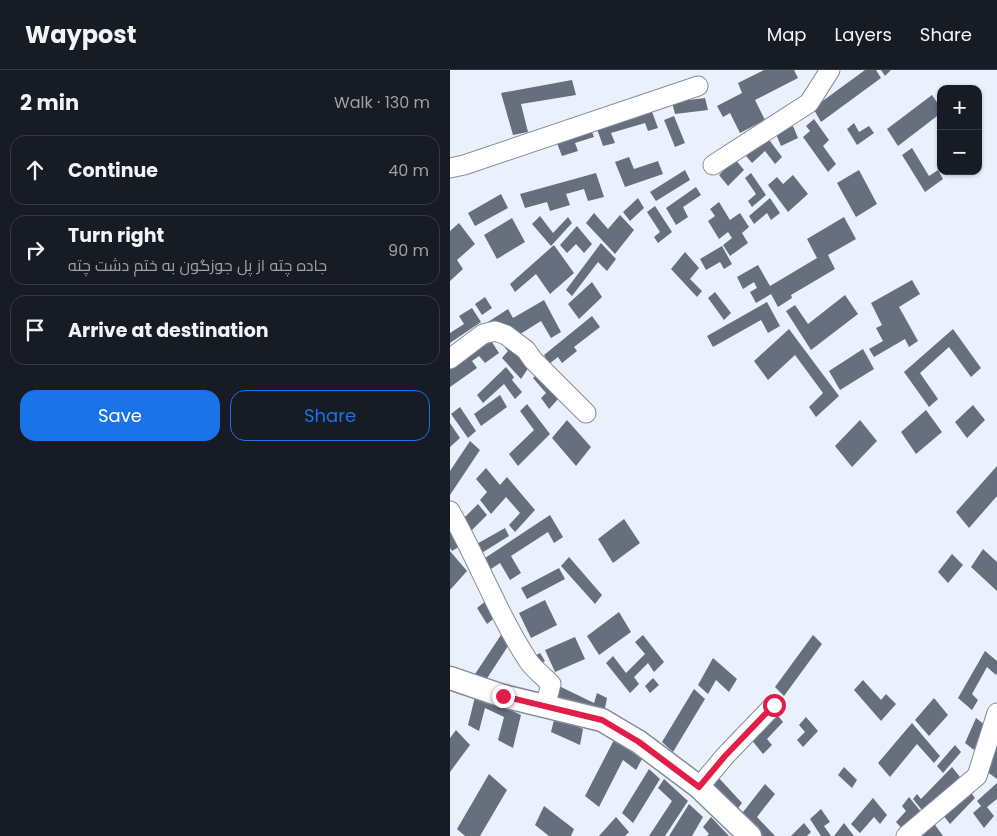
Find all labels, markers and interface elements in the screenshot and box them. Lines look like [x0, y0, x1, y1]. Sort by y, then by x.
text: Waypost [25, 18, 136, 51]
text: Map [767, 22, 807, 47]
text: Layers [835, 22, 892, 47]
text: Share [920, 22, 972, 47]
map controls [937, 85, 982, 175]
button: + [937, 85, 982, 130]
text: 2 min [20, 88, 79, 117]
text: Walk · 130 m [334, 91, 430, 114]
button: − [937, 130, 982, 175]
icon: ahead [21, 156, 49, 184]
text: Continue [68, 157, 158, 184]
text: 40 m [388, 159, 429, 182]
text: Turn right [68, 222, 164, 249]
icon: right [21, 236, 49, 264]
text: 90 m [388, 239, 429, 262]
text: جاده چته از پل جوزگون به ختم دشت چته [68, 254, 327, 277]
icon: arrive [21, 316, 49, 344]
text: Arrive at destination [68, 317, 269, 344]
button: Save [20, 390, 220, 441]
button: Share [230, 390, 430, 441]
route end [492, 685, 515, 708]
route start [763, 694, 786, 717]

